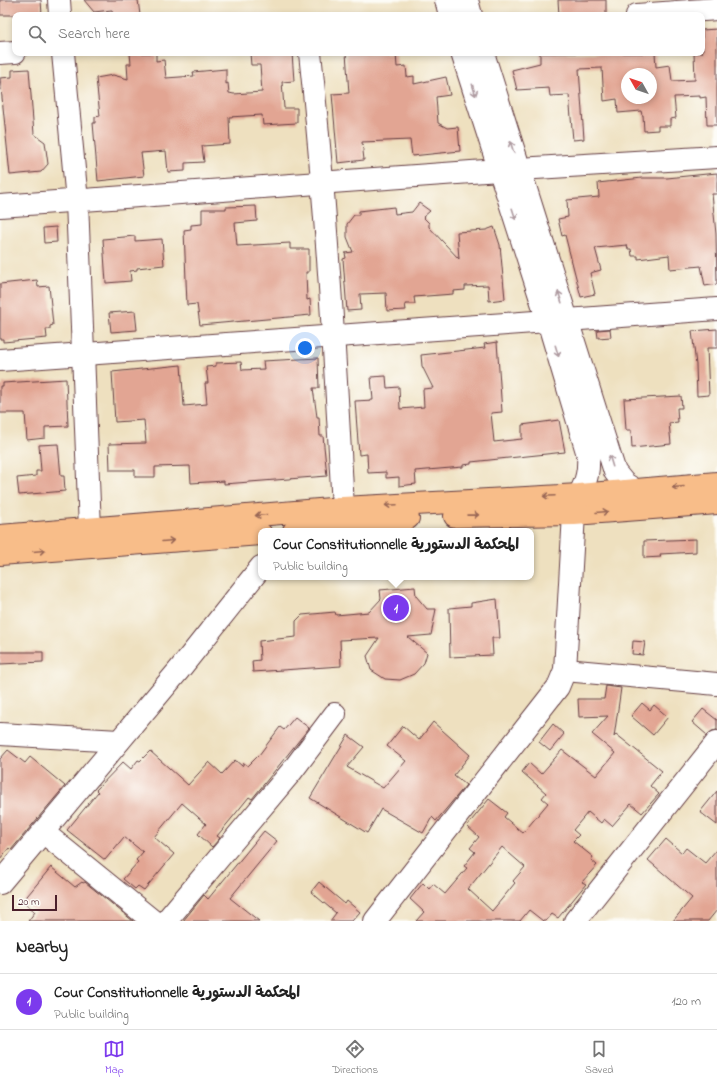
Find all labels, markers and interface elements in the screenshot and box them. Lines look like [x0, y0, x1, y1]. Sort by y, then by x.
search box [12, 12, 705, 56]
icon: search [26, 23, 48, 45]
text: Search here [58, 23, 130, 45]
north arrow [621, 68, 657, 104]
one-way arrow [471, 84, 478, 97]
one-way arrow [508, 140, 515, 153]
one-way arrow [510, 208, 518, 220]
one-way arrow [556, 291, 563, 304]
your location [295, 338, 315, 358]
one-way arrow [554, 344, 561, 357]
one-way arrow [607, 456, 615, 468]
one-way arrow [672, 483, 685, 490]
one-way arrow [542, 493, 555, 500]
one-way arrow [385, 502, 398, 509]
one-way arrow [595, 509, 608, 516]
one-way arrow [255, 511, 268, 518]
one-way arrow [466, 512, 479, 519]
popup [258, 528, 534, 580]
text: Cour Constitutionnelle المحكمة الدستورية [273, 534, 519, 556]
one-way arrow [161, 538, 174, 545]
one-way arrow [32, 548, 45, 555]
text: Public building [273, 557, 348, 576]
pin: 1 [383, 593, 409, 623]
scale bar [12, 893, 57, 912]
text: 20 m [18, 894, 40, 910]
text: Nearby [16, 935, 68, 960]
text: Cour Constitutionnelle المحكمة الدستورية [54, 982, 300, 1004]
text: 1 [27, 992, 31, 1011]
text: 120 m [671, 992, 701, 1011]
text: Public building [54, 1005, 129, 1024]
tab: Map [103, 1038, 125, 1078]
tab: Directions [332, 1038, 378, 1078]
tab: Saved [585, 1038, 614, 1078]

